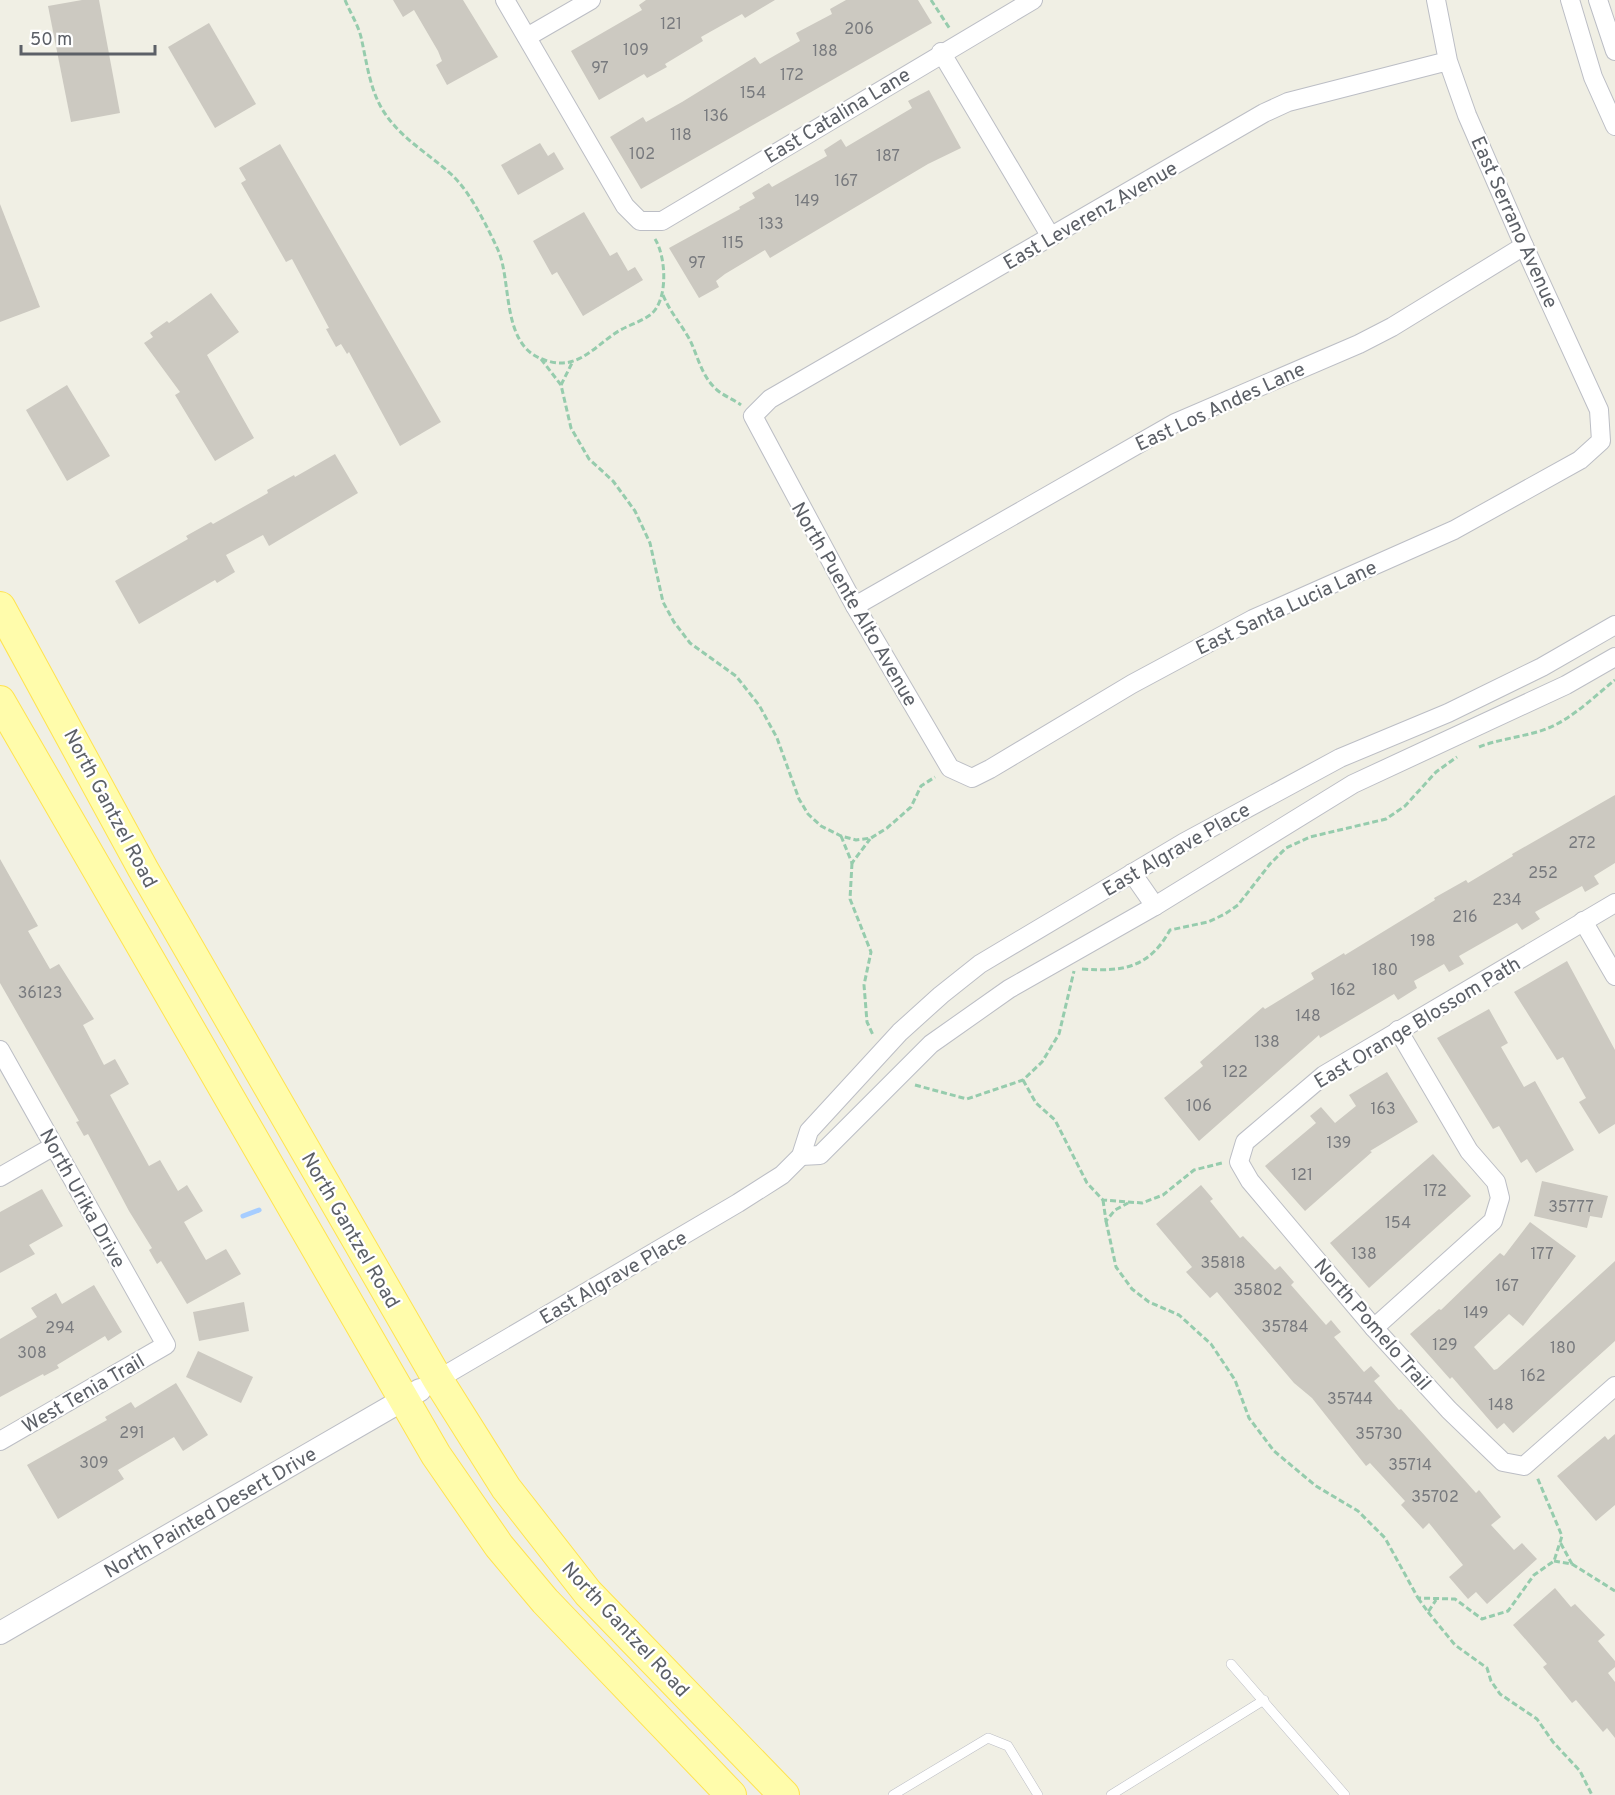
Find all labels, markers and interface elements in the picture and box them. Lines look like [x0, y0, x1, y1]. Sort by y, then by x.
house number: 121 [660, 15, 682, 35]
scale bar [21, 18, 154, 56]
house number: 206 [844, 20, 874, 40]
text: 50 m [30, 29, 72, 52]
house number: 109 [623, 41, 649, 61]
house number: 188 [812, 42, 838, 62]
house number: 97 [591, 59, 609, 79]
street label: East Catalina Lane [760, 63, 916, 171]
house number: 172 [780, 66, 804, 86]
house number: 154 [740, 84, 766, 104]
house number: 136 [703, 107, 729, 127]
house number: 118 [670, 126, 692, 146]
street label: East Serrano Avenue [1464, 133, 1563, 313]
house number: 102 [629, 145, 655, 165]
house number: 187 [876, 147, 900, 167]
street label: East Leverenz Avenue [999, 156, 1183, 277]
house number: 167 [834, 172, 858, 192]
house number: 149 [795, 192, 819, 212]
house number: 133 [758, 215, 784, 235]
house number: 115 [722, 234, 744, 254]
house number: 97 [688, 254, 706, 274]
street label: East Los Andes Lane [1132, 357, 1310, 459]
street label: North Puente Alto Avenue [784, 498, 923, 712]
street label: East Santa Lucia Lane [1192, 555, 1382, 662]
street label: North Gantzel Road [56, 725, 162, 893]
street label: East Algrave Place [1098, 798, 1256, 904]
house number: 272 [1568, 834, 1596, 854]
house number: 252 [1528, 864, 1558, 884]
house number: 234 [1492, 891, 1522, 911]
house number: 216 [1452, 908, 1478, 928]
house number: 198 [1410, 932, 1436, 952]
street label: East Orange Blossom Path [1310, 952, 1526, 1096]
house number: 180 [1372, 961, 1398, 981]
house number: 162 [1330, 981, 1356, 1001]
house number: 36123 [18, 984, 62, 1004]
house number: 148 [1295, 1007, 1321, 1027]
house number: 138 [1254, 1033, 1280, 1053]
house number: 122 [1222, 1063, 1248, 1083]
house number: 106 [1186, 1097, 1212, 1117]
house number: 163 [1370, 1100, 1396, 1120]
street label: North Urika Drive [32, 1125, 130, 1273]
house number: 139 [1327, 1134, 1351, 1154]
street label: North Gantzel Road [294, 1148, 405, 1314]
house number: 121 [1291, 1166, 1313, 1186]
house number: 172 [1423, 1182, 1447, 1202]
house number: 35777 [1548, 1198, 1594, 1218]
house number: 154 [1385, 1214, 1411, 1234]
street label: East Algrave Place [535, 1226, 693, 1332]
house number: 138 [1351, 1245, 1377, 1265]
house number: 177 [1530, 1245, 1554, 1265]
house number: 35818 [1200, 1254, 1246, 1274]
street label: North Pomelo Trail [1307, 1254, 1436, 1397]
house number: 167 [1495, 1277, 1519, 1297]
house number: 35802 [1233, 1281, 1283, 1301]
house number: 149 [1464, 1304, 1488, 1324]
house number: 35784 [1262, 1318, 1309, 1338]
house number: 294 [45, 1319, 75, 1339]
house number: 129 [1432, 1336, 1458, 1356]
house number: 180 [1550, 1339, 1576, 1359]
house number: 308 [17, 1344, 47, 1364]
street label: West Tenia Trail [18, 1349, 150, 1440]
house number: 162 [1520, 1367, 1546, 1387]
house number: 35744 [1327, 1390, 1373, 1410]
house number: 148 [1488, 1396, 1514, 1416]
house number: 291 [119, 1424, 145, 1444]
house number: 35730 [1355, 1425, 1403, 1445]
street label: North Painted Desert Drive [100, 1442, 322, 1585]
house number: 309 [79, 1454, 109, 1474]
house number: 35714 [1388, 1456, 1432, 1476]
house number: 35702 [1411, 1488, 1459, 1508]
street label: North Gantzel Road [555, 1557, 694, 1704]

